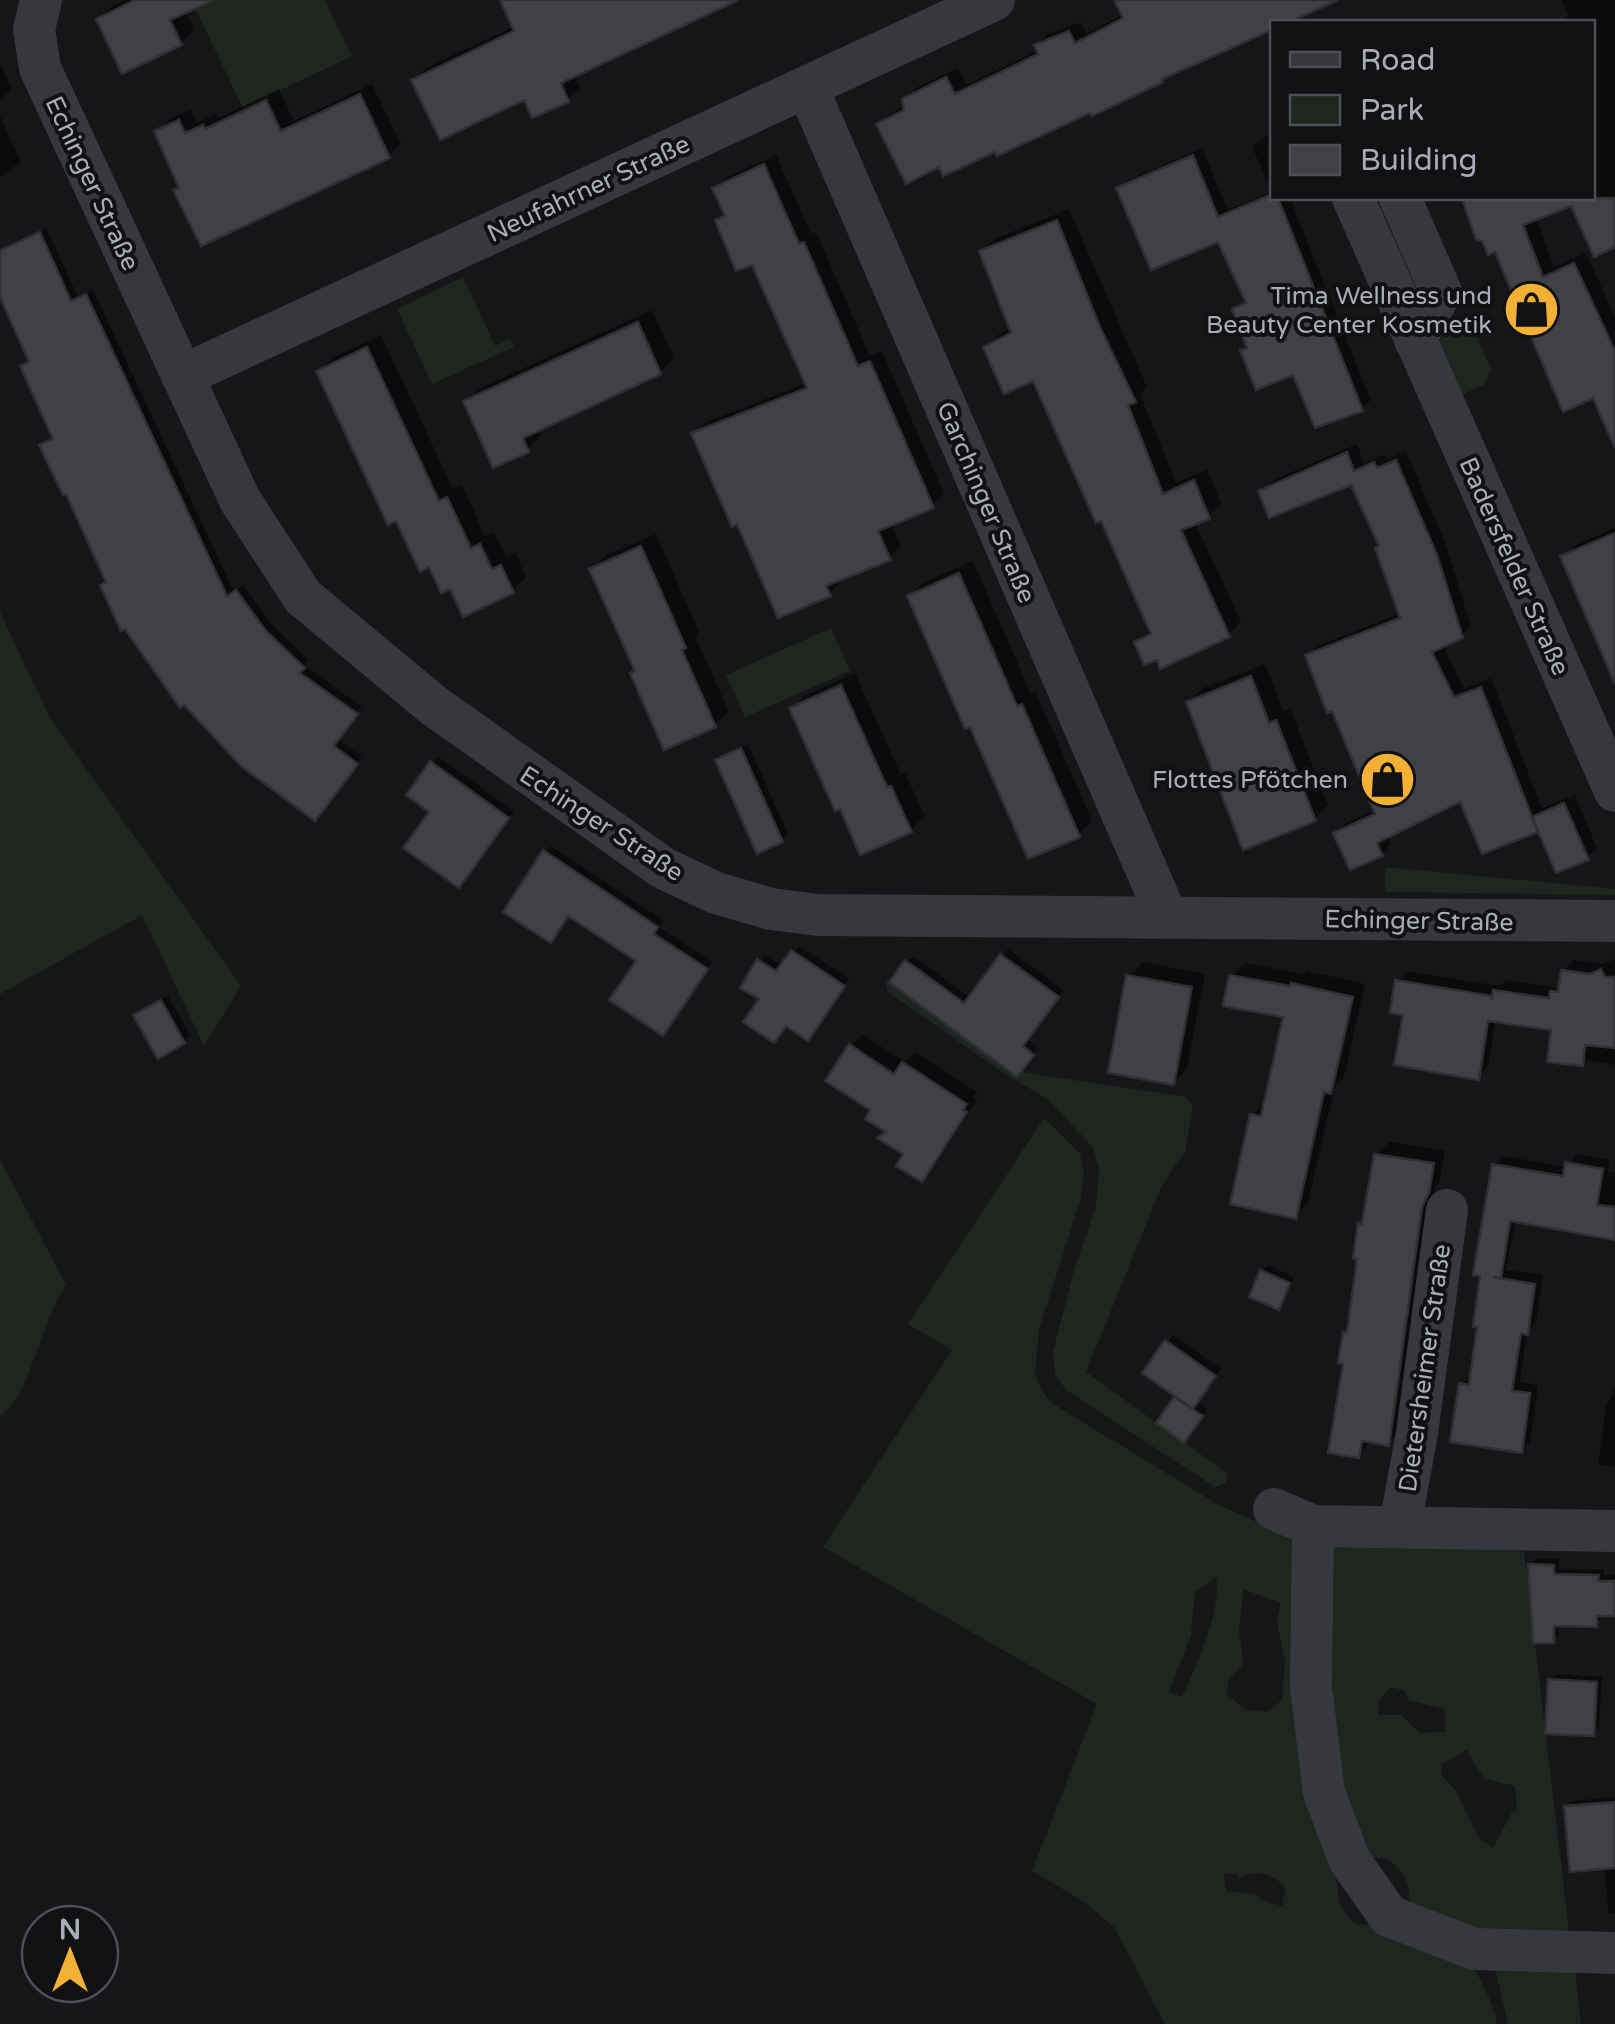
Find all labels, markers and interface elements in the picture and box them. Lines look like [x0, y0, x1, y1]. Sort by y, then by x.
legend [1270, 20, 1595, 200]
text: Road [1360, 42, 1435, 79]
street label: Echinger Straße [39, 91, 146, 275]
text: Park [1360, 92, 1424, 129]
street label: Neufahrner Straße [482, 129, 694, 249]
text: Building [1360, 142, 1477, 179]
shop icon: Tima Wellness und Beauty Center Kosmetik [1501, 279, 1561, 339]
place label: Tima Wellness und Beauty Center Kosmetik [1206, 281, 1492, 340]
street label: Garchinger Straße [930, 397, 1042, 607]
street label: Badersfelder Straße [1452, 453, 1576, 680]
shop icon: Flottes Pfötchen [1357, 749, 1417, 809]
street label: Echinger Straße [514, 760, 689, 888]
place label: Flottes Pfötchen [1152, 765, 1348, 795]
street label: Echinger Straße [1324, 904, 1514, 938]
street label: Dietersheimer Straße [1393, 1242, 1457, 1494]
north arrow [20, 1904, 120, 2004]
text: N [59, 1913, 81, 1947]

